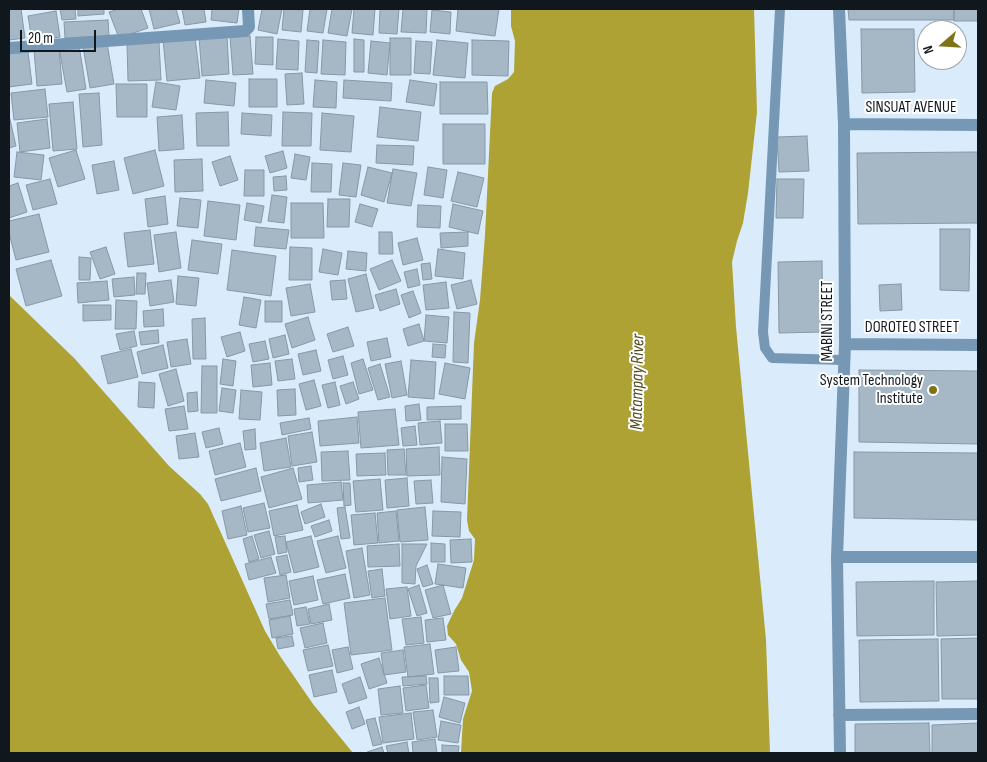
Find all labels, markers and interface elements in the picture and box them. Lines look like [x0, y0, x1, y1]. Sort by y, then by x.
scale bar [22, 20, 99, 52]
north arrow [917, 20, 967, 70]
text: 20 m [28, 29, 53, 48]
text: N [919, 43, 938, 56]
street label: SINSUAT AVENUE [866, 98, 956, 118]
street label: MABINI STREET [818, 281, 838, 361]
street label: DOROTEO STREET [865, 318, 959, 338]
water label: Matampay River [626, 334, 650, 430]
place label: System Technology Institute [820, 371, 923, 409]
marker: System Technology Institute [927, 384, 939, 396]

